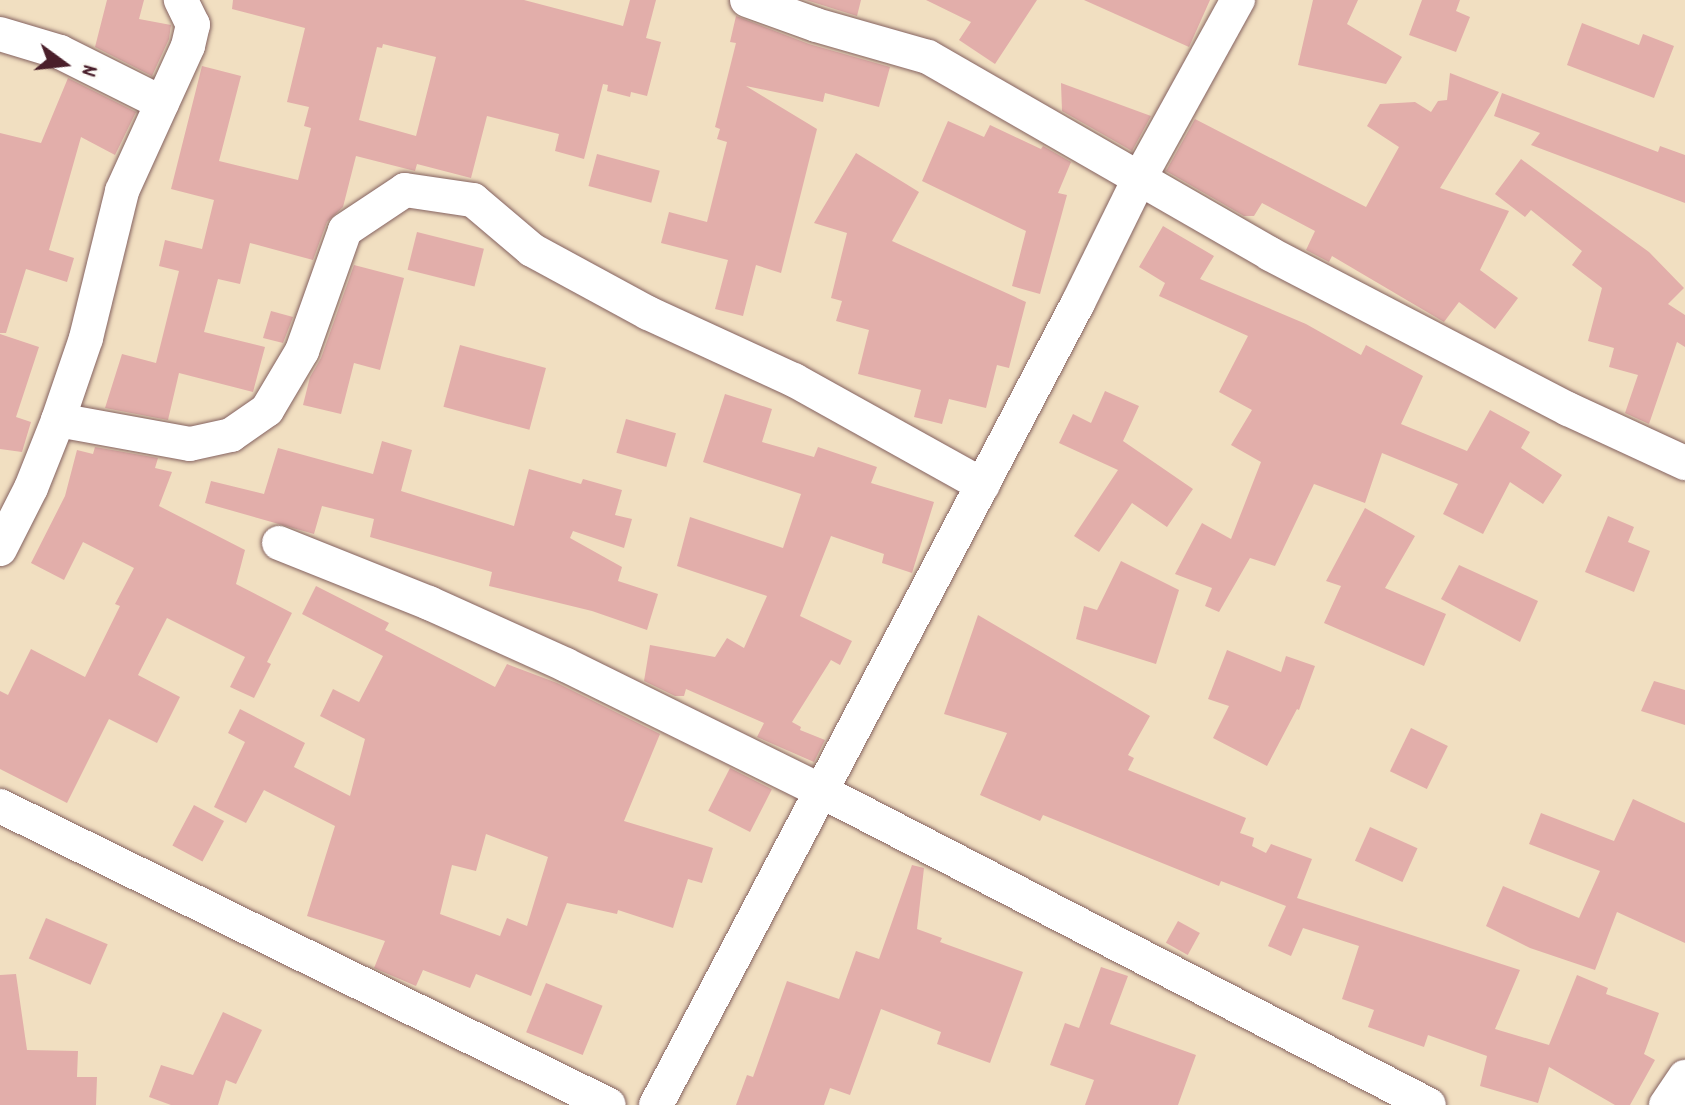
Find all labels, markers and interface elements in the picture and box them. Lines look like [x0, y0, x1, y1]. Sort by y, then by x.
north arrow [24, 24, 104, 104]
text: N [71, 61, 104, 80]

